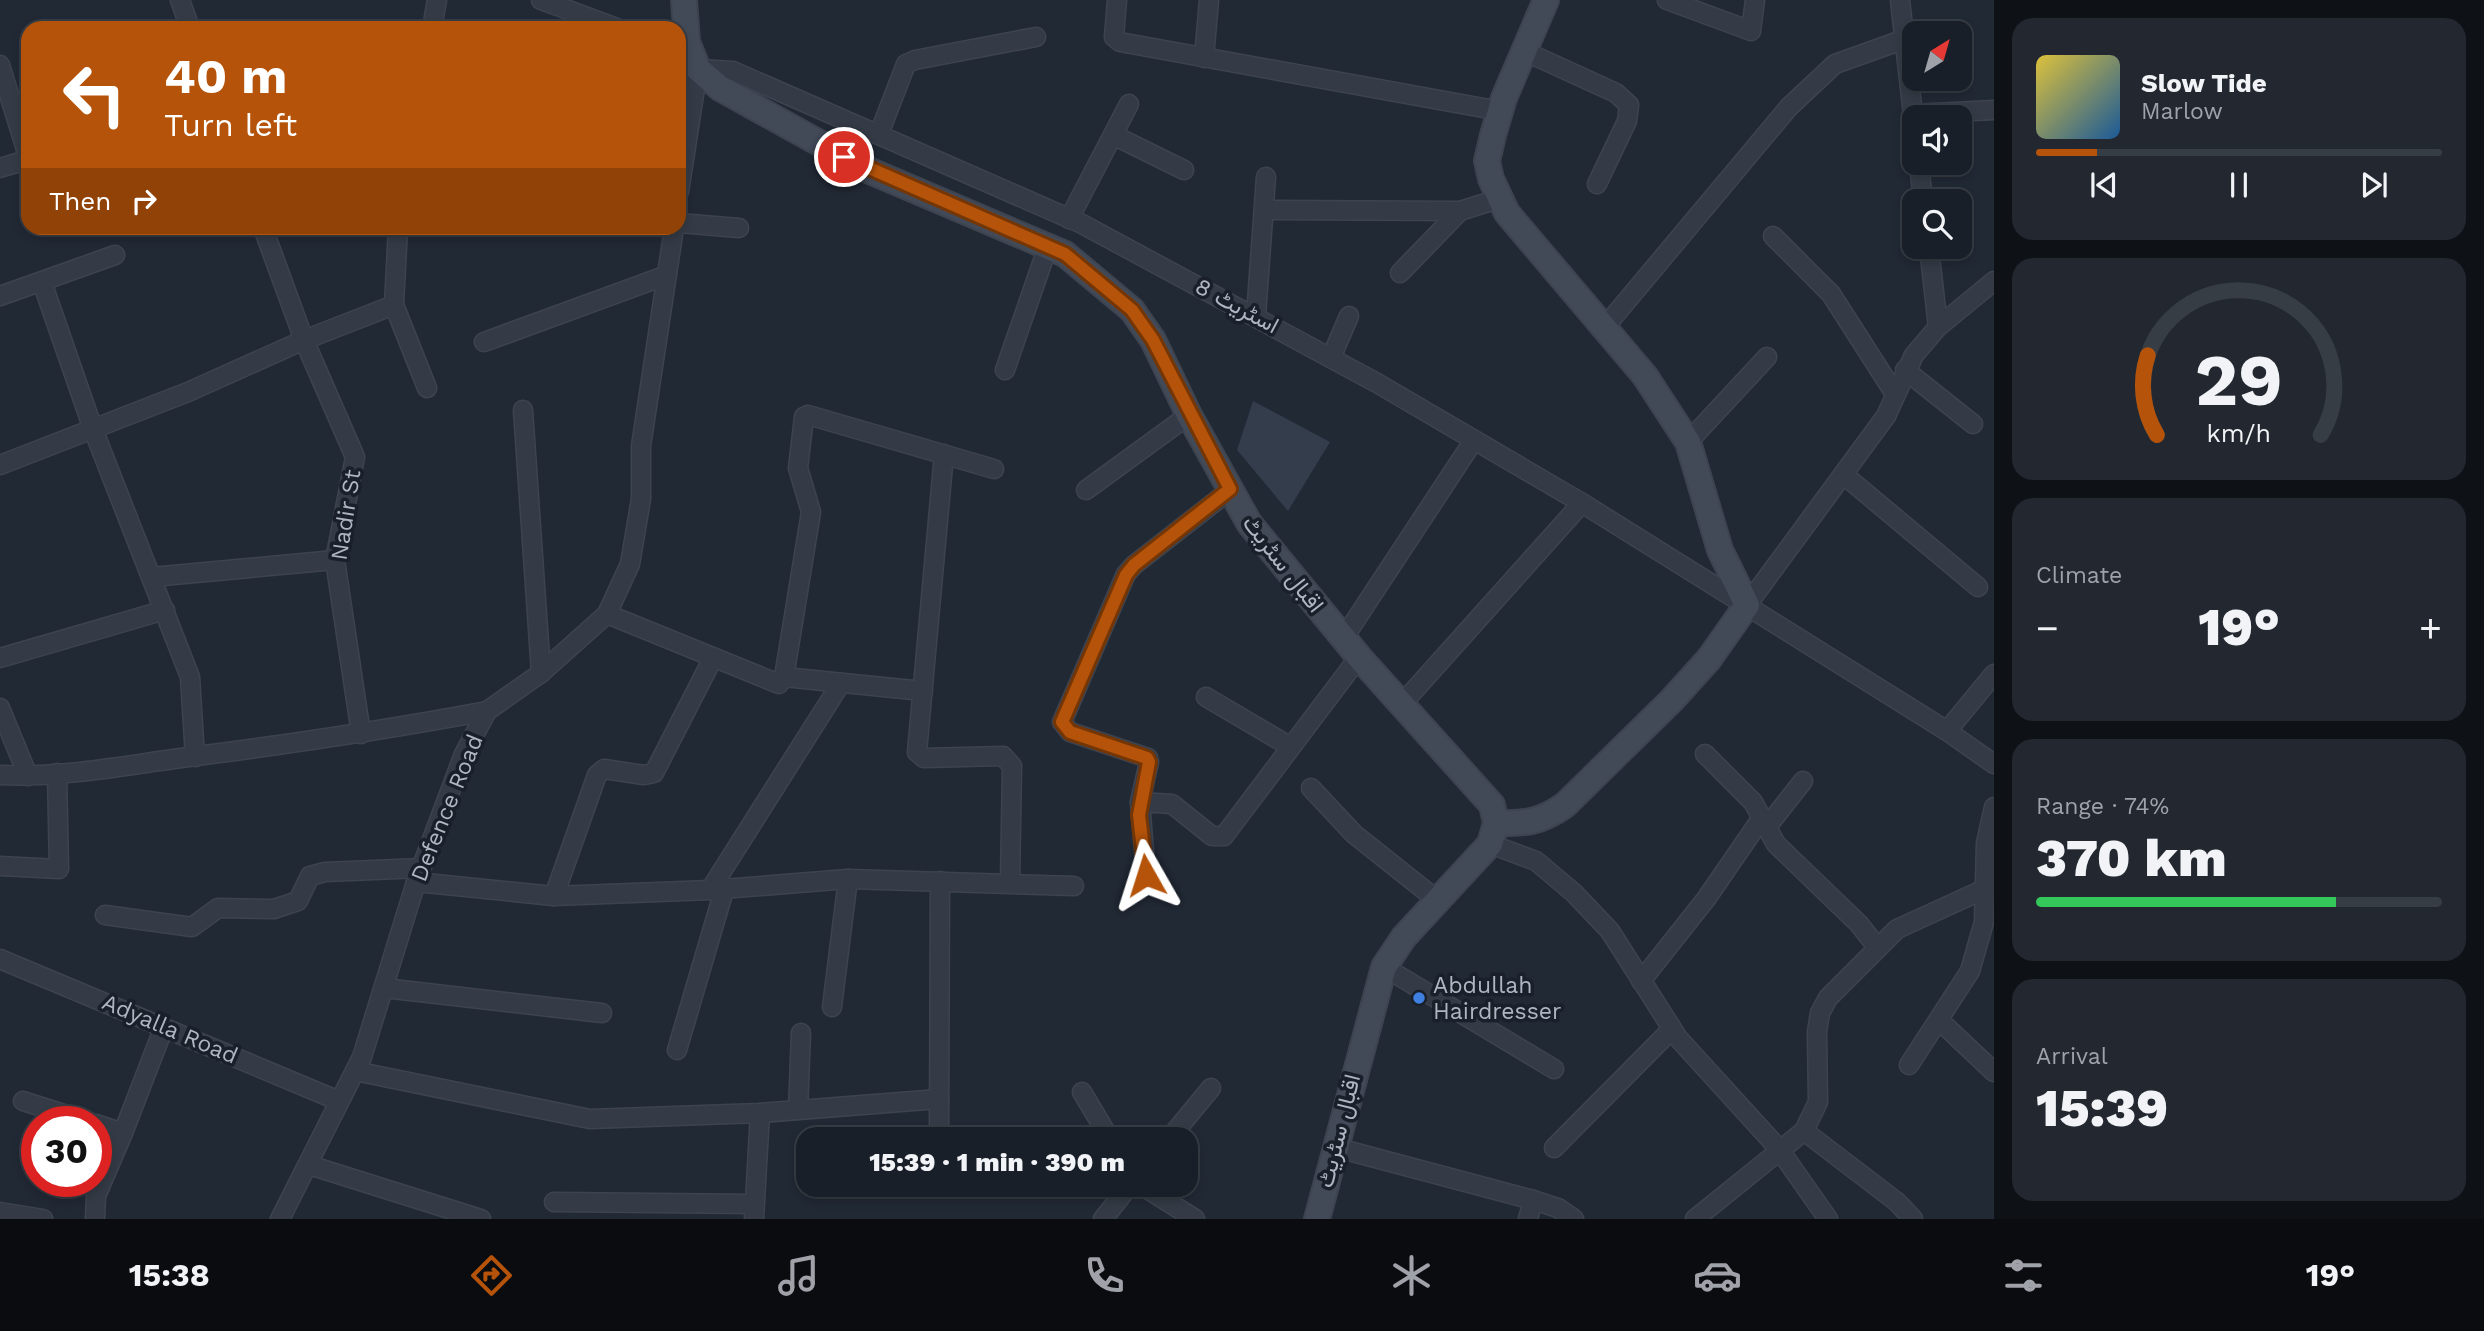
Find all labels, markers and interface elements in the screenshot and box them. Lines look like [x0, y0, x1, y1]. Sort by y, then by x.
north arrow [1902, 21, 1972, 91]
map controls [1902, 21, 1972, 259]
text: 40 m [164, 47, 287, 105]
icon: left [49, 49, 140, 140]
text: Slow Tide [2141, 68, 2267, 98]
text: Marlow [2141, 98, 2223, 125]
button: sound [1902, 105, 1972, 175]
text: Turn left [164, 106, 297, 144]
pin [814, 127, 874, 187]
icon: arrive [825, 138, 863, 176]
icon: previous [2085, 166, 2123, 204]
icon: pause [2220, 166, 2258, 204]
icon: next [2355, 166, 2393, 204]
icon: right [125, 182, 163, 220]
text: Then [49, 186, 111, 216]
button: search [1902, 189, 1972, 259]
street label: اسٹریٹ 8 [1190, 273, 1283, 340]
text: 29 [2195, 338, 2283, 424]
text: km/h [2207, 419, 2271, 448]
street label: Nadir St [326, 467, 367, 562]
street label: اقبال سٹریٹ [1236, 510, 1329, 619]
text: Climate [2036, 562, 2122, 589]
text: 19° [2198, 597, 2280, 658]
text: − [2036, 606, 2059, 650]
text: + [2419, 606, 2442, 650]
street label: Defence Road [405, 731, 489, 885]
text: Range · 74% [2036, 793, 2169, 820]
text: 370 km [2036, 828, 2227, 889]
position arrow [1109, 838, 1183, 912]
place label: Abdullah Hairdresser [1433, 972, 1562, 1025]
street label: Adyalla Road [98, 988, 242, 1070]
marker: Abdullah Hairdresser [1411, 990, 1427, 1006]
text: Arrival [2036, 1043, 2108, 1070]
street label: اقبال سٹریٹ [1312, 1072, 1367, 1191]
text: 15:39 [2036, 1078, 2168, 1139]
speed limit sign: 30 [21, 1106, 112, 1197]
text: 15:39 · 1 min · 390 m [869, 1147, 1125, 1177]
icon: directions [467, 1251, 516, 1300]
icon: music [774, 1251, 823, 1300]
icon: phone [1080, 1251, 1129, 1300]
icon: climate [1387, 1251, 1436, 1300]
icon: car [1693, 1251, 1742, 1300]
icon: filters [1999, 1251, 2048, 1300]
text: 15:38 [129, 1256, 210, 1294]
text: 19° [2306, 1256, 2355, 1294]

